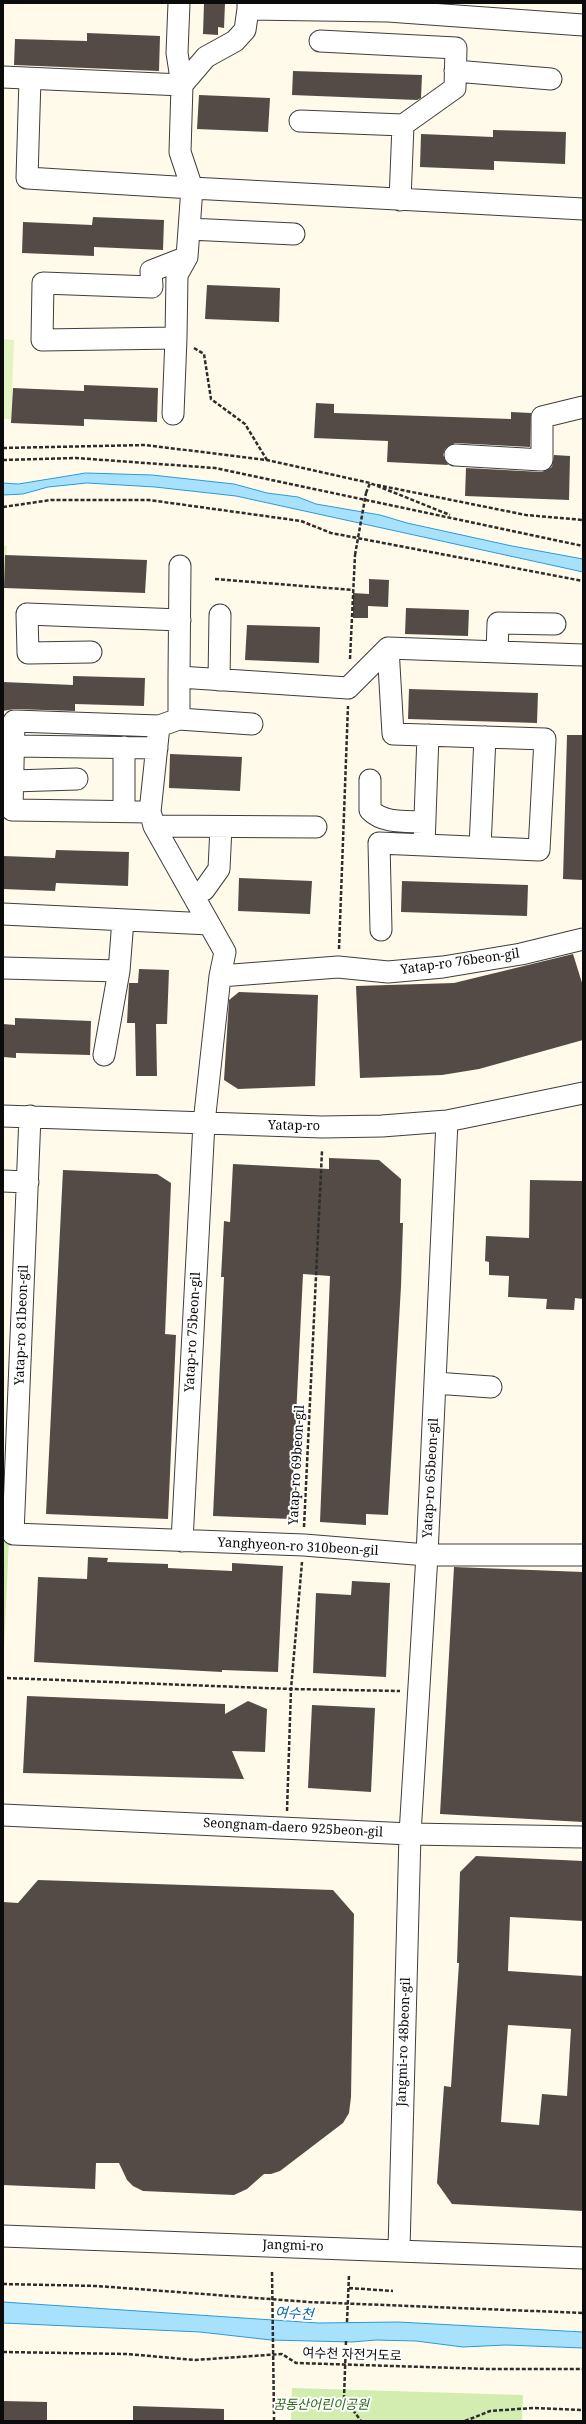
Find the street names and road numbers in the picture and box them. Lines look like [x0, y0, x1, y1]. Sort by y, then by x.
street label: Yatap-ro 76beon-gil [399, 946, 521, 978]
street label: Yatap-ro [268, 1118, 320, 1134]
street label: Yatap-ro 81beon-gil [12, 1265, 32, 1385]
street label: Yatap-ro 75beon-gil [182, 1272, 204, 1392]
street label: Yatap-ro 69beon-gil [286, 1405, 308, 1525]
street label: Yatap-ro 65beon-gil [420, 1418, 442, 1538]
street label: Yanghyeon-ro 310beon-gil [217, 1535, 379, 1559]
street label: Seongnam-daero 925beon-gil [203, 1815, 383, 1841]
street label: Jangmi-ro 48beon-gil [394, 1977, 414, 2107]
street label: Jangmi-ro [262, 2237, 324, 2255]
street label: 여수천 자전거도로 [302, 2345, 402, 2365]

